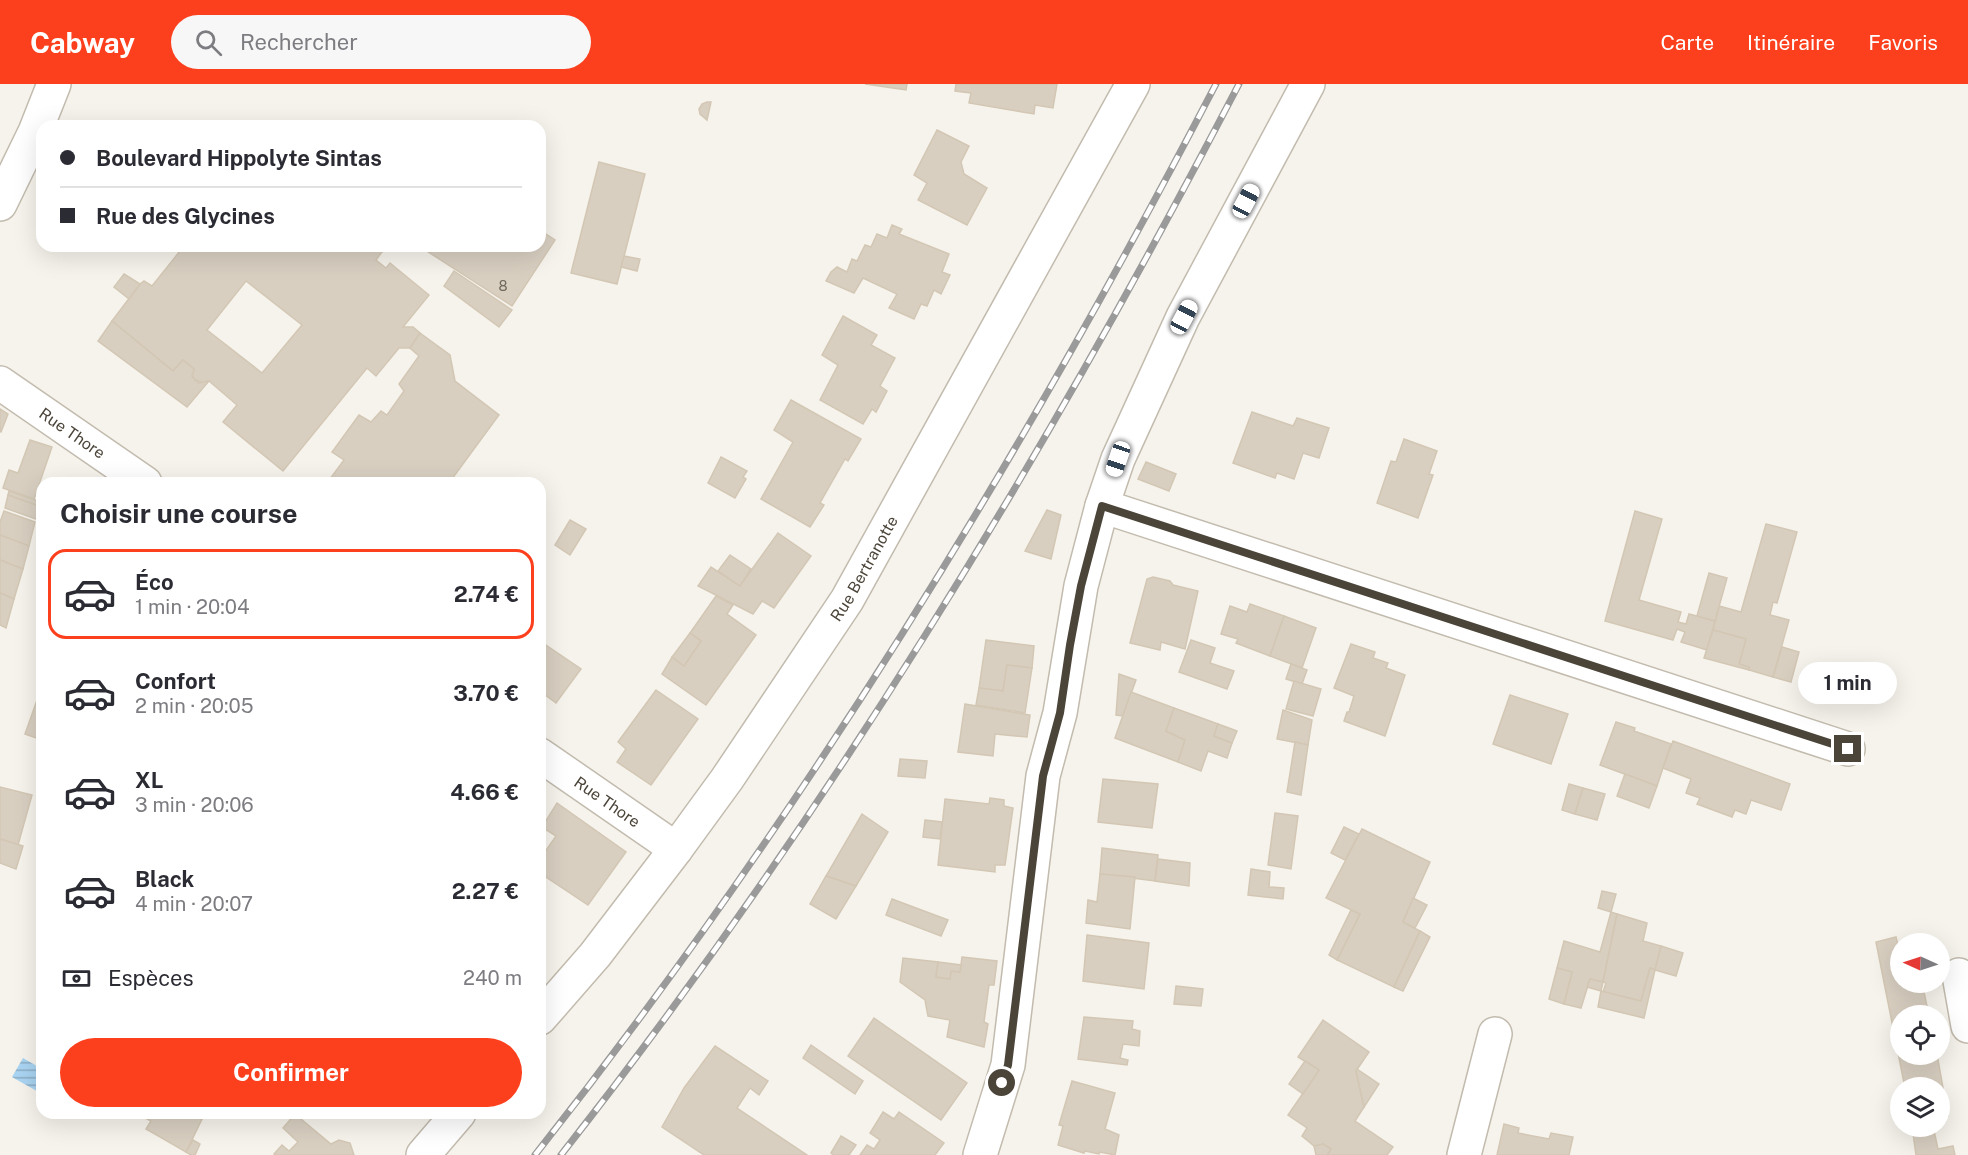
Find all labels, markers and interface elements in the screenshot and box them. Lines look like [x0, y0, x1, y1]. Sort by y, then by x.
search box [171, 15, 591, 69]
text: Cabway [30, 26, 135, 59]
icon: search [192, 26, 225, 59]
text: Rechercher [240, 29, 358, 55]
text: Carte [1660, 30, 1714, 55]
text: Itinéraire [1747, 30, 1835, 55]
text: Favoris [1868, 30, 1938, 55]
text: Boulevard Hippolyte Sintas [96, 145, 382, 171]
car [1230, 181, 1262, 221]
text: Rue des Glycines [96, 203, 275, 229]
house number: 8 [498, 278, 508, 294]
car [1168, 297, 1200, 337]
street label: Rue Thore [36, 404, 109, 463]
car [1104, 439, 1132, 479]
text: Choisir une course [60, 497, 298, 529]
street label: Rue Bertranotte [827, 513, 902, 625]
icon: car [63, 567, 117, 621]
text: Éco [135, 569, 174, 595]
text: 2.74 € [454, 581, 519, 607]
text: 1 min · 20:04 [135, 595, 250, 619]
callout: 1 min [1798, 662, 1898, 704]
icon: car [63, 666, 117, 720]
text: Confort [135, 668, 216, 694]
text: 1 min [1823, 671, 1872, 695]
text: 3.70 € [453, 680, 519, 706]
text: 2 min · 20:05 [135, 694, 254, 718]
route end [1834, 735, 1861, 762]
icon: car [63, 765, 117, 819]
text: XL [135, 767, 163, 793]
street label: Rue Thore [571, 773, 644, 831]
text: 4.66 € [450, 779, 519, 805]
text: 3 min · 20:06 [135, 793, 254, 817]
icon: car [63, 864, 117, 918]
text: Black [135, 866, 194, 892]
text: 2.27 € [452, 878, 519, 904]
text: 4 min · 20:07 [135, 892, 253, 916]
north arrow [1890, 933, 1950, 993]
map controls [1890, 933, 1950, 1137]
icon: cash [60, 962, 93, 995]
text: Espèces [108, 965, 194, 991]
text: 240 m [463, 966, 522, 990]
button: locate [1890, 1005, 1950, 1065]
button: Confirmer [60, 1038, 522, 1107]
route start [988, 1069, 1015, 1096]
button: layers [1890, 1077, 1950, 1137]

